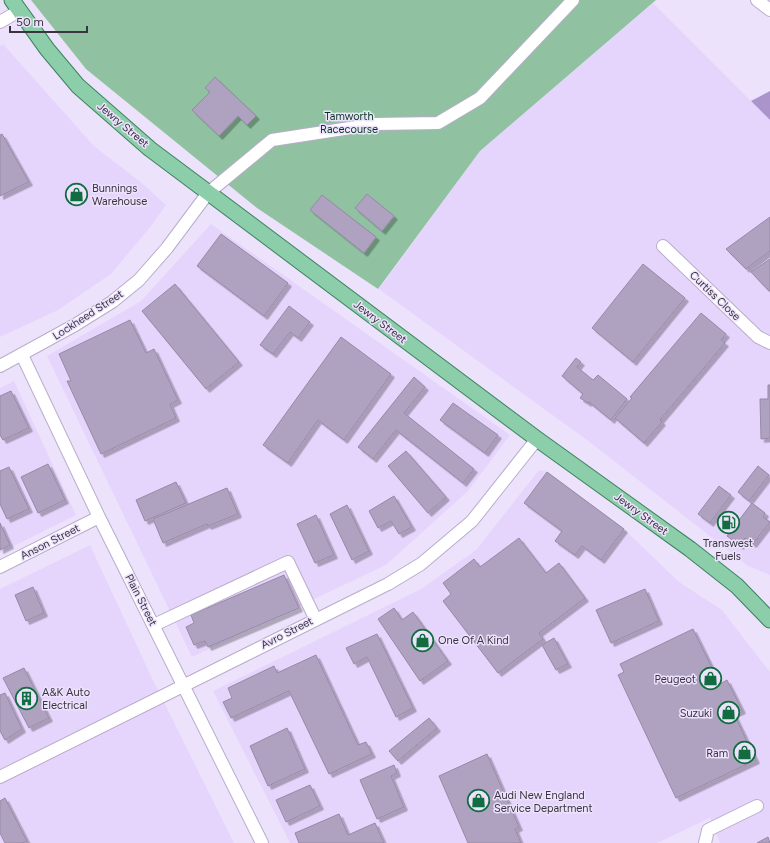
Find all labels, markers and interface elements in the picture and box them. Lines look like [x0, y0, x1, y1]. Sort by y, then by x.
scale bar [10, 8, 87, 34]
text: 50 m [16, 15, 44, 29]
street label: Jewry Street [95, 100, 151, 150]
park label: Tamworth Racecourse [320, 110, 378, 136]
shop icon: Bunnings Warehouse [64, 181, 90, 207]
place label: Bunnings Warehouse [92, 182, 147, 208]
street label: Curtiss Close [687, 269, 743, 323]
street label: Lockheed Street [50, 287, 126, 343]
street label: Jewry Street [351, 298, 409, 346]
street label: Jewry Street [612, 490, 670, 538]
fuel station icon: Transwest Fuels [715, 510, 741, 536]
street label: Anson Street [18, 522, 82, 562]
place label: Transwest Fuels [703, 537, 753, 563]
street label: Plain Street [122, 572, 160, 628]
street label: Avro Street [259, 614, 315, 652]
shop icon: One Of A Kind [409, 627, 435, 653]
place label: One Of A Kind [438, 634, 509, 647]
shop icon: Peugeot [698, 666, 724, 692]
place label: Peugeot [655, 673, 696, 686]
building icon: A&K Auto Electrical [13, 685, 39, 711]
place label: A&K Auto Electrical [42, 686, 90, 712]
shop icon: Suzuki [715, 700, 741, 726]
place label: Suzuki [680, 707, 712, 720]
shop icon: Ram [731, 740, 757, 766]
place label: Ram [706, 747, 728, 760]
shop icon: Audi New England Service Department [466, 788, 492, 814]
place label: Audi New England Service Department [494, 789, 593, 815]

